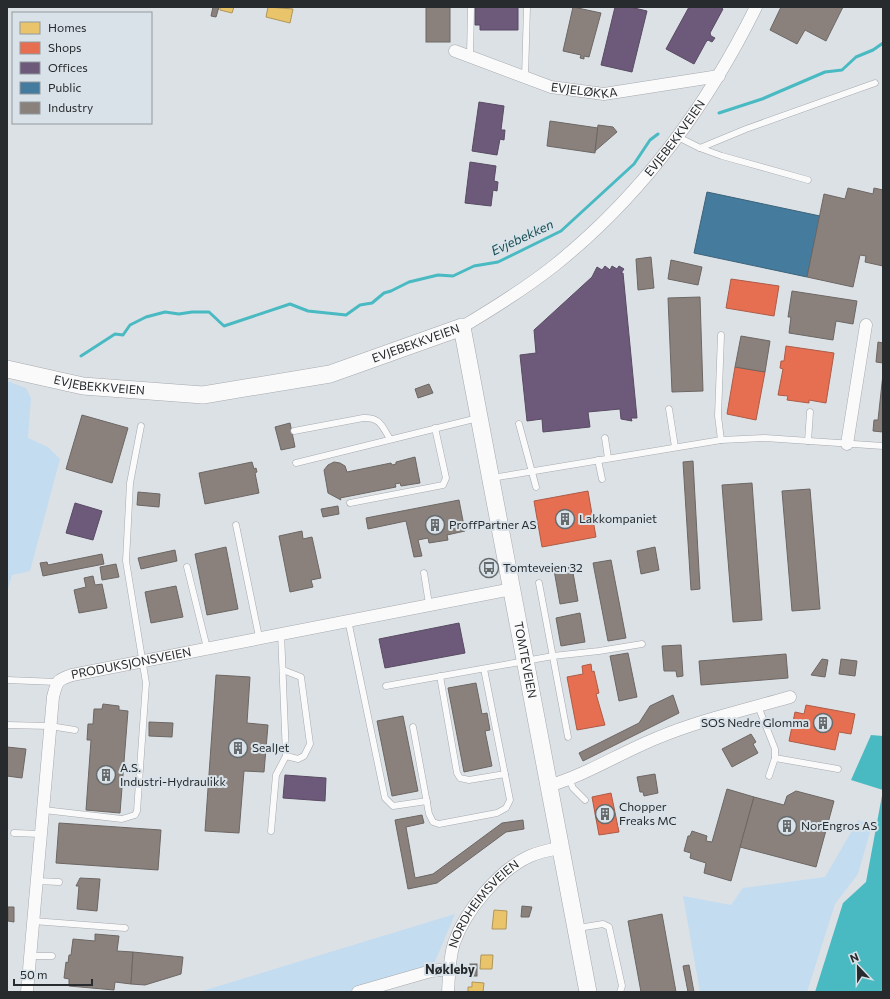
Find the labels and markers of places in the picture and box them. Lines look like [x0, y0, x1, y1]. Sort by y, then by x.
building icon: Lakkompaniet [554, 508, 576, 530]
place label: Lakkompaniet [579, 511, 657, 525]
building icon: ProffPartner AS [424, 514, 446, 536]
place label: ProffPartner AS [449, 517, 537, 531]
bus stop icon: Tomteveien 32 [478, 557, 500, 579]
place label: Tomteveien 32 [503, 560, 583, 574]
building icon: SOS Nedre Glomma [812, 712, 834, 734]
place label: SOS Nedre Glomma [701, 715, 809, 729]
building icon: SealJet [227, 737, 249, 759]
place label: SealJet [252, 740, 289, 755]
place label: A.S. Industri-Hydraulikk [120, 760, 226, 788]
building icon: A.S. Industri-Hydraulikk [95, 764, 117, 786]
place label: Chopper Freaks MC [619, 799, 677, 827]
building icon: Chopper Freaks MC [594, 803, 616, 825]
building icon: NorEngros AS [776, 815, 798, 837]
place label: NorEngros AS [801, 818, 877, 832]

